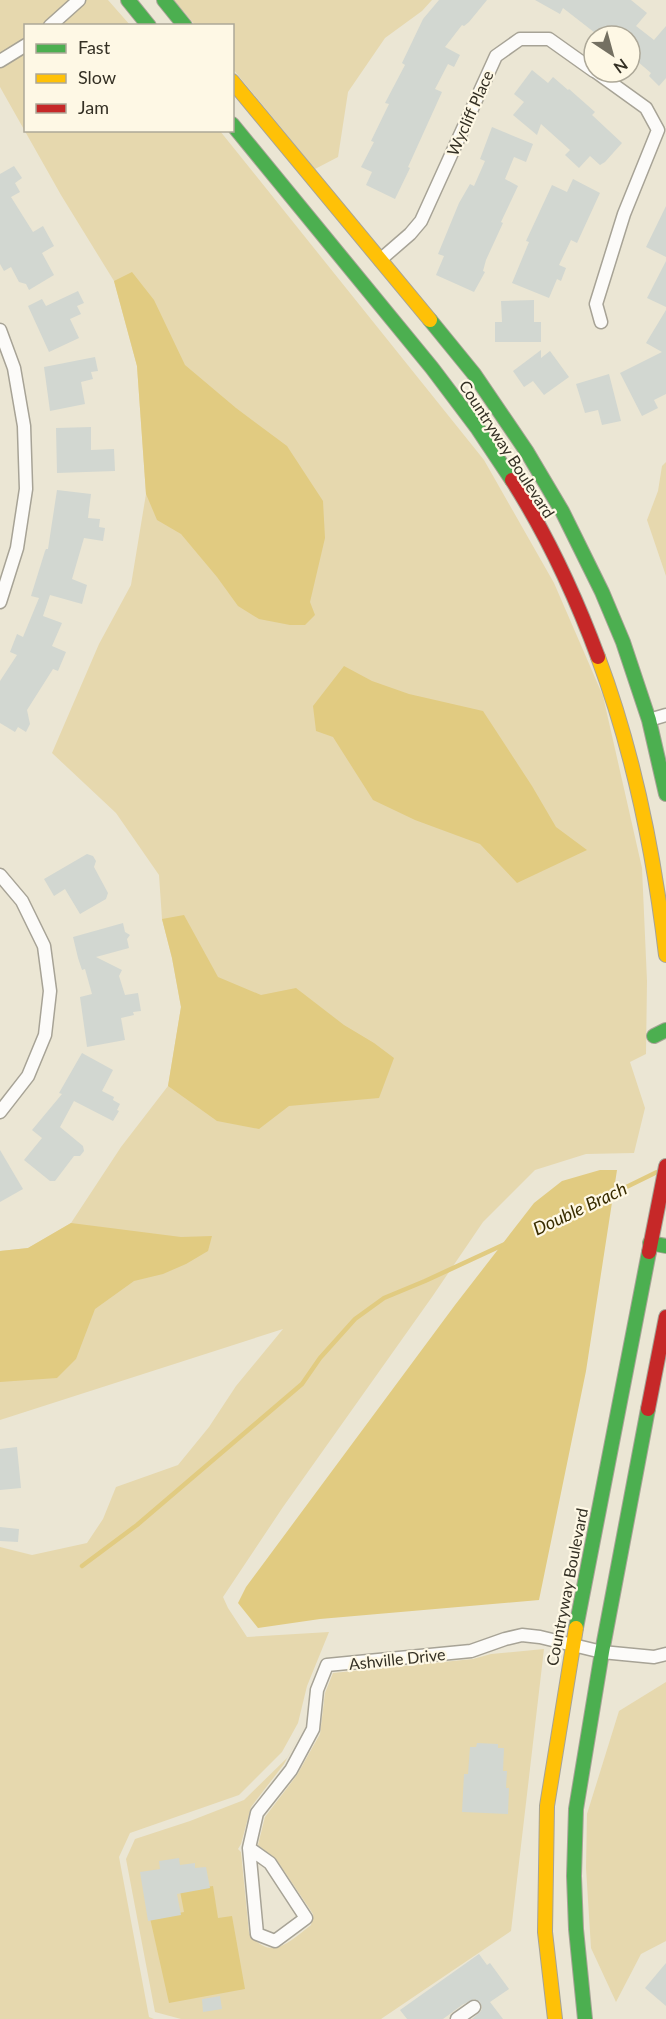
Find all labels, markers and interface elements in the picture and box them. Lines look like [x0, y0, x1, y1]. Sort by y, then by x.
legend [24, 24, 234, 132]
north arrow [582, 24, 642, 84]
text: Fast [78, 36, 111, 58]
text: N [611, 55, 632, 78]
text: Slow [78, 66, 116, 88]
street label: Wycliff Place [442, 67, 497, 158]
text: Jam [78, 96, 109, 118]
street label: Countryway Boulevard [456, 376, 559, 521]
water label: Double Brach [529, 1177, 630, 1239]
street label: Countryway Boulevard [542, 1507, 591, 1667]
street label: Ashville Drive [348, 1644, 446, 1673]

